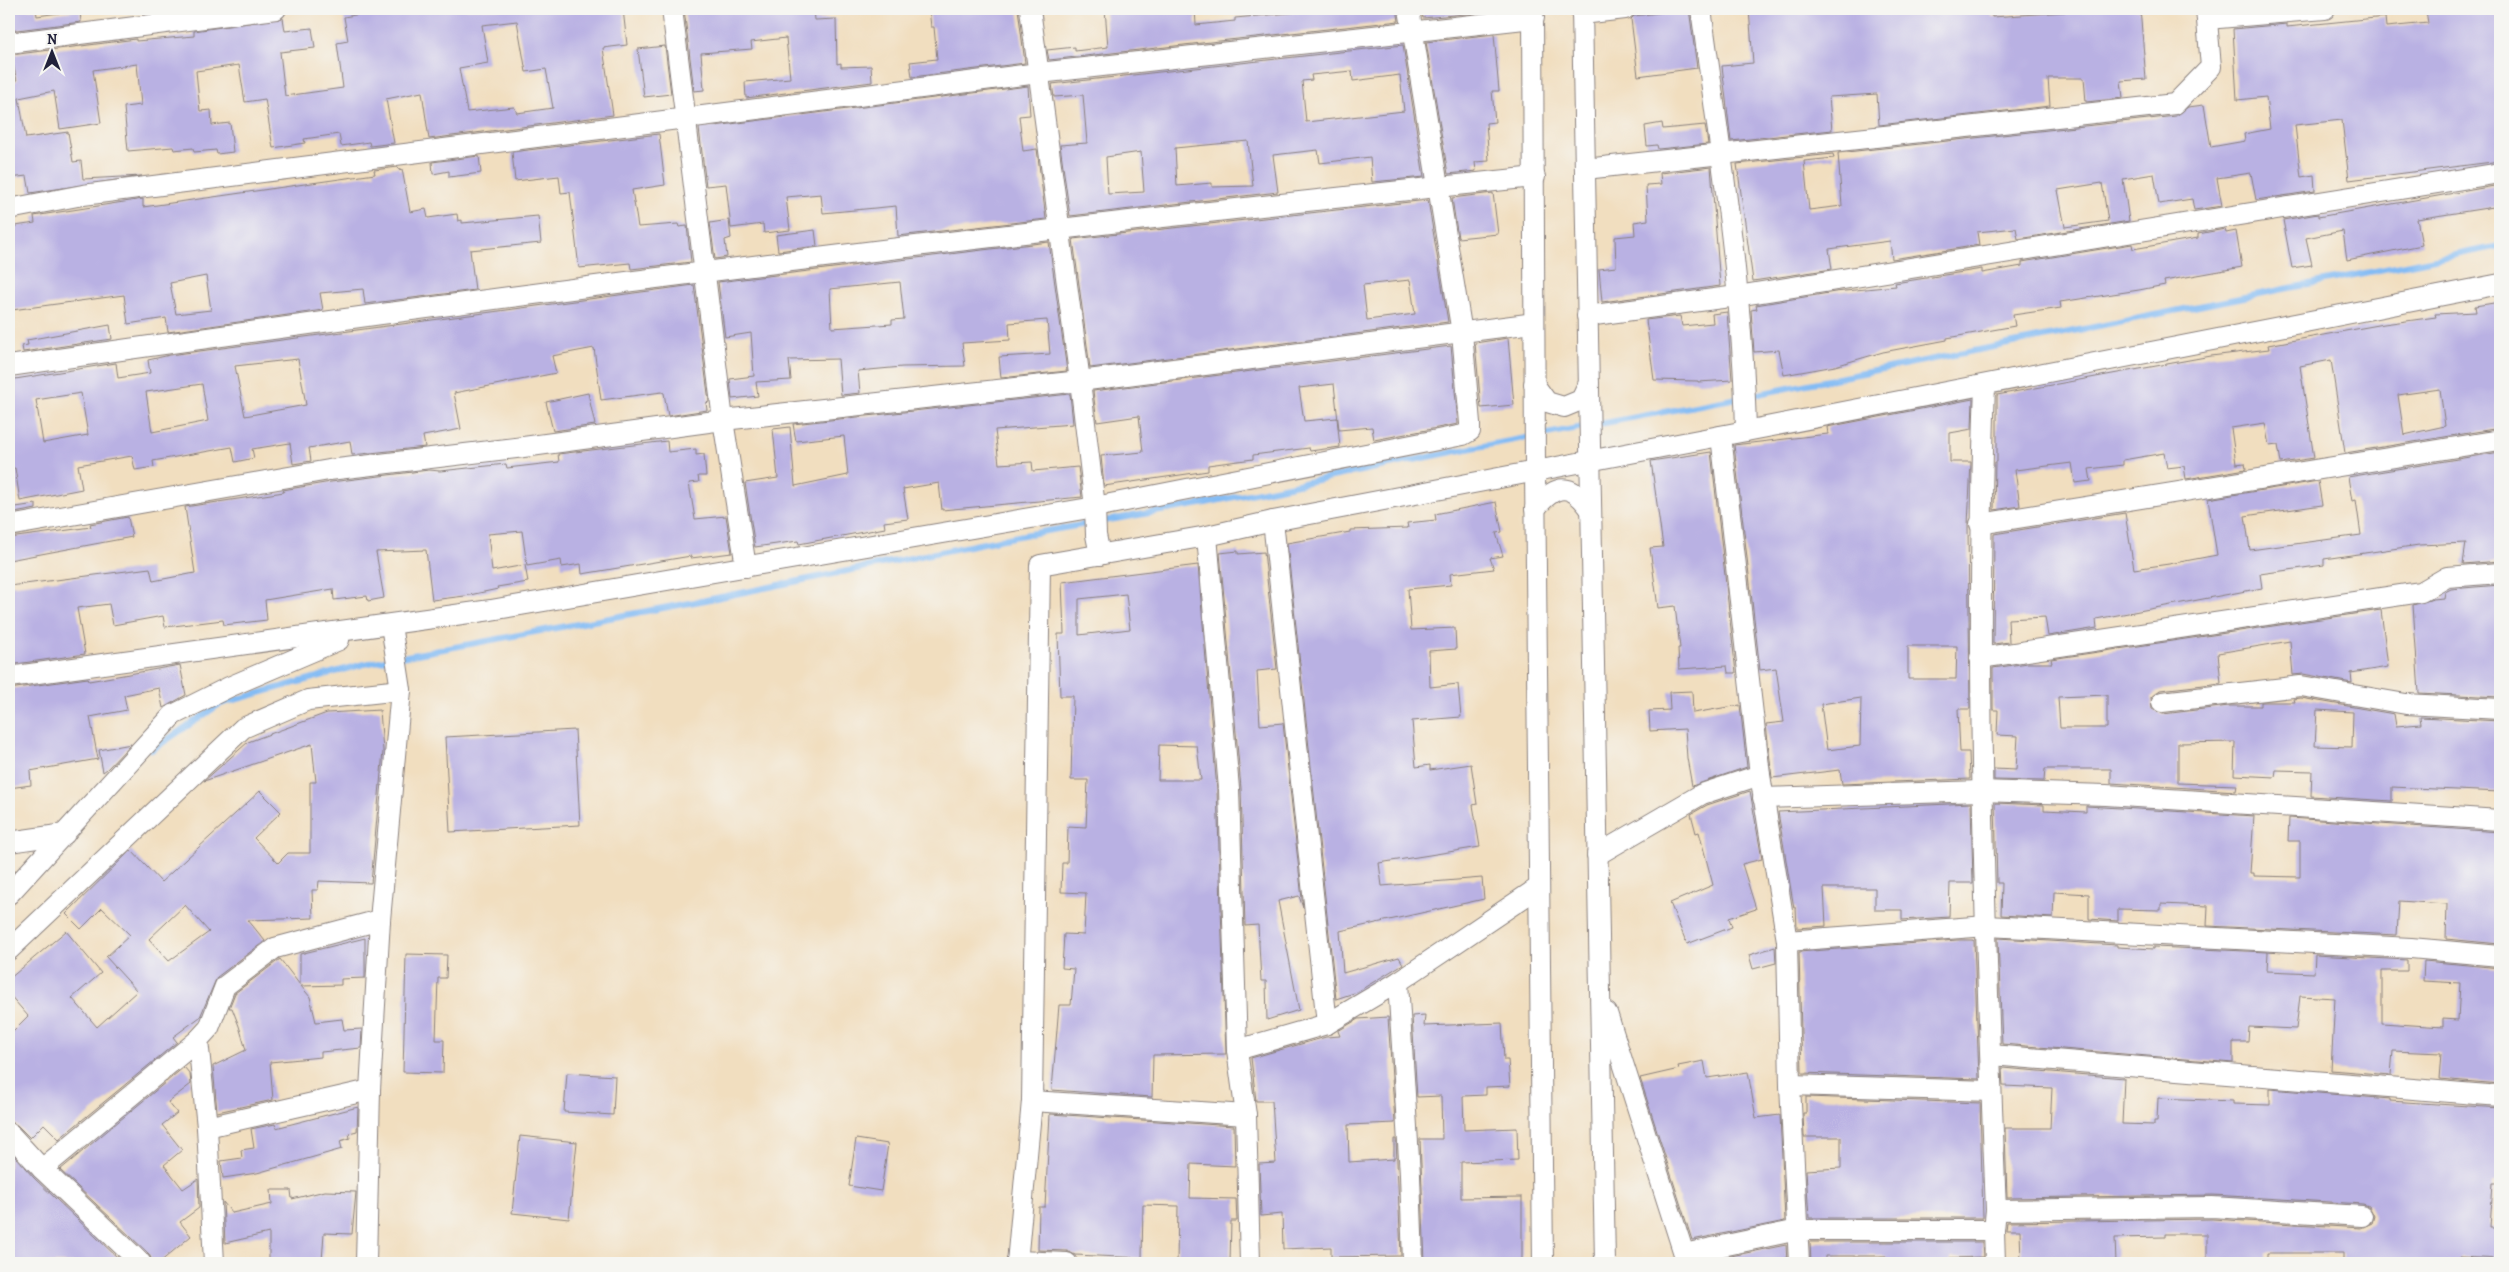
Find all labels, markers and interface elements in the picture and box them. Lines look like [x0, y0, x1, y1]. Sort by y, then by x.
north arrow [28, 28, 78, 78]
text: N [47, 30, 57, 49]

